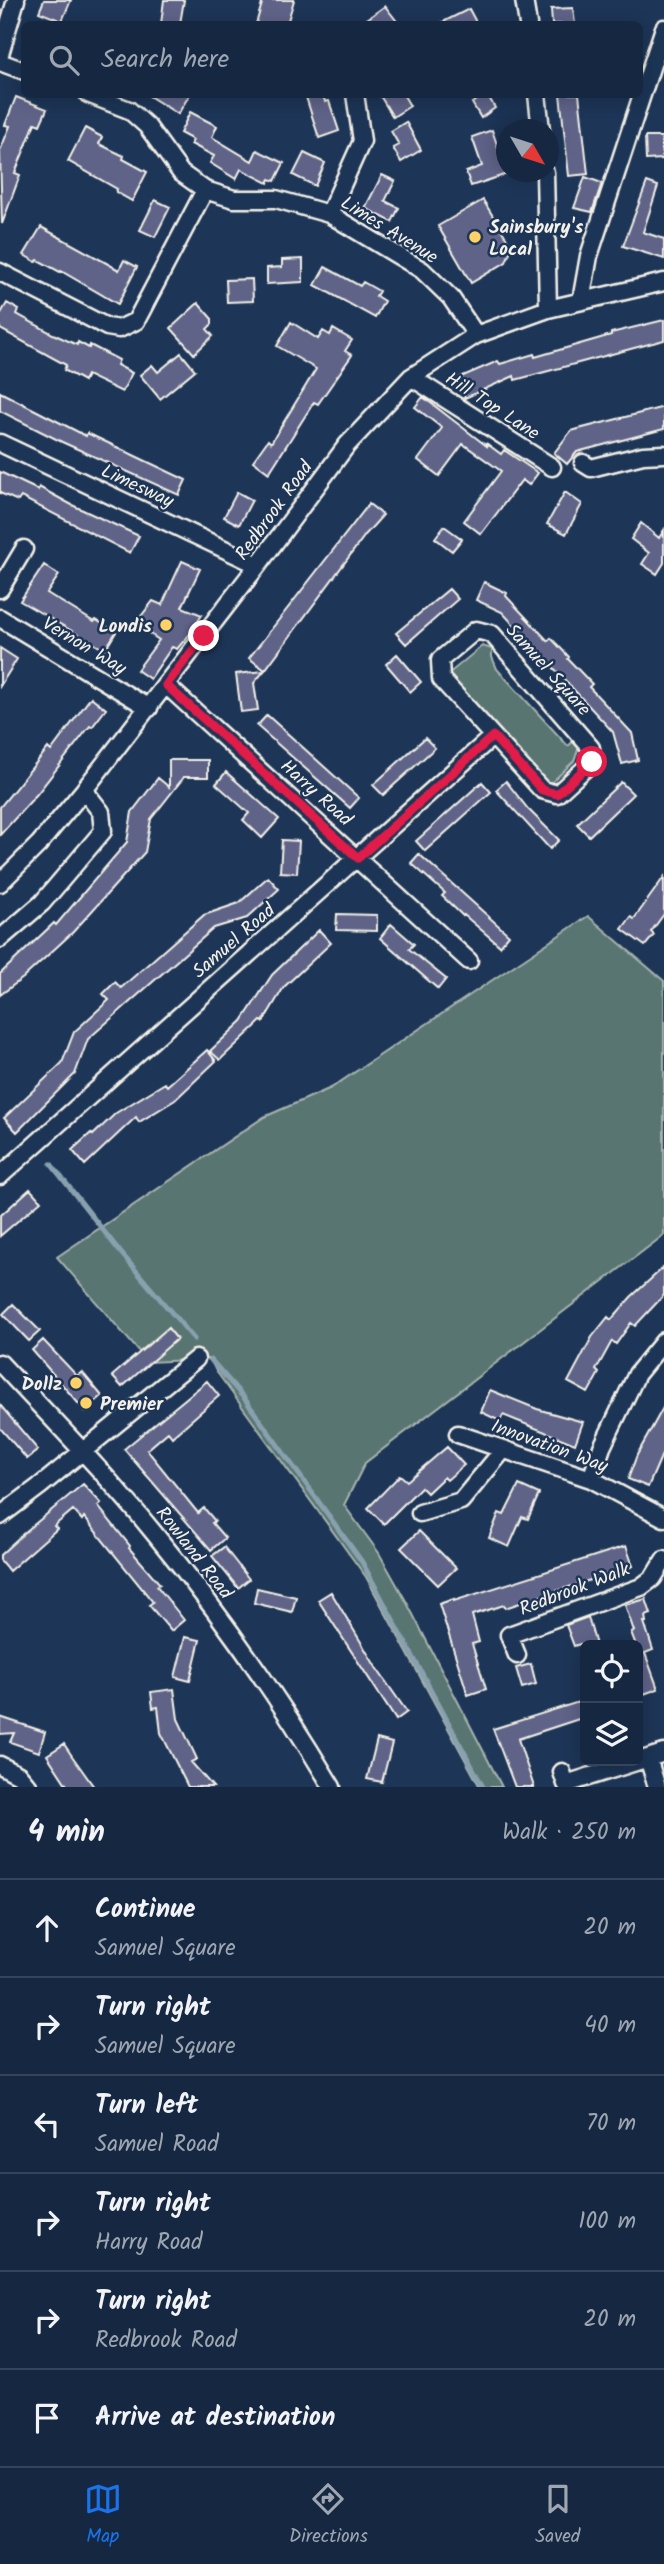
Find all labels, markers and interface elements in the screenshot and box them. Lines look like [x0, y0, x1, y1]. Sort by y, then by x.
search box [21, 21, 643, 98]
text: Search here [101, 39, 229, 81]
icon: search [45, 41, 83, 79]
north arrow [496, 119, 559, 182]
street label: Limes Avenue [334, 189, 444, 273]
place label: Sainsbury's Local [489, 213, 583, 265]
marker: Sainsbury's Local [467, 229, 483, 245]
street label: Hill Top Lane [439, 365, 546, 449]
street label: Redbrook Road [228, 455, 322, 567]
street label: Limesway [96, 457, 179, 517]
street label: Vernon Way [36, 610, 133, 684]
place label: Londis [98, 612, 152, 642]
marker: Londis [158, 617, 174, 633]
street label: Samuel Square [498, 617, 598, 724]
route end [188, 620, 219, 651]
route start [576, 746, 607, 777]
street label: Harry Road [273, 753, 359, 835]
street label: Samuel Road [186, 896, 283, 986]
place label: Dollz [21, 1370, 62, 1400]
marker: Dollz [68, 1375, 84, 1391]
place label: Premier [100, 1390, 164, 1420]
marker: Premier [78, 1395, 94, 1411]
street label: Innovation Way [487, 1412, 613, 1482]
street label: Rowland Road [147, 1500, 240, 1607]
street label: Redbrook Walk [515, 1555, 635, 1625]
map controls [580, 1640, 643, 1766]
button: locate [580, 1640, 643, 1703]
button: layers [580, 1703, 643, 1766]
text: 4 min [28, 1809, 105, 1857]
text: Walk · 250 m [502, 1815, 636, 1851]
text: Continue [95, 1889, 196, 1931]
icon: ahead [28, 1909, 66, 1947]
text: 20 m [584, 1910, 636, 1946]
text: Samuel Square [95, 1931, 236, 1967]
text: Turn right [95, 1987, 211, 2029]
icon: right [28, 2007, 66, 2045]
text: 40 m [584, 2008, 636, 2044]
text: Samuel Square [95, 2029, 236, 2065]
text: Turn left [95, 2085, 198, 2127]
icon: left [28, 2105, 66, 2143]
text: 70 m [586, 2106, 636, 2142]
text: Samuel Road [95, 2127, 219, 2163]
text: Turn right [95, 2183, 211, 2225]
icon: right [28, 2203, 66, 2241]
text: 100 m [578, 2204, 636, 2240]
text: Harry Road [95, 2225, 203, 2261]
text: Turn right [95, 2281, 211, 2323]
icon: right [28, 2301, 66, 2339]
text: 20 m [584, 2302, 636, 2338]
text: Redbrook Road [95, 2323, 237, 2359]
text: Arrive at destination [95, 2397, 335, 2439]
icon: arrive [28, 2399, 66, 2437]
tab: Map [84, 2480, 122, 2552]
tab: Directions [289, 2480, 368, 2552]
tab: Saved [535, 2480, 580, 2552]

